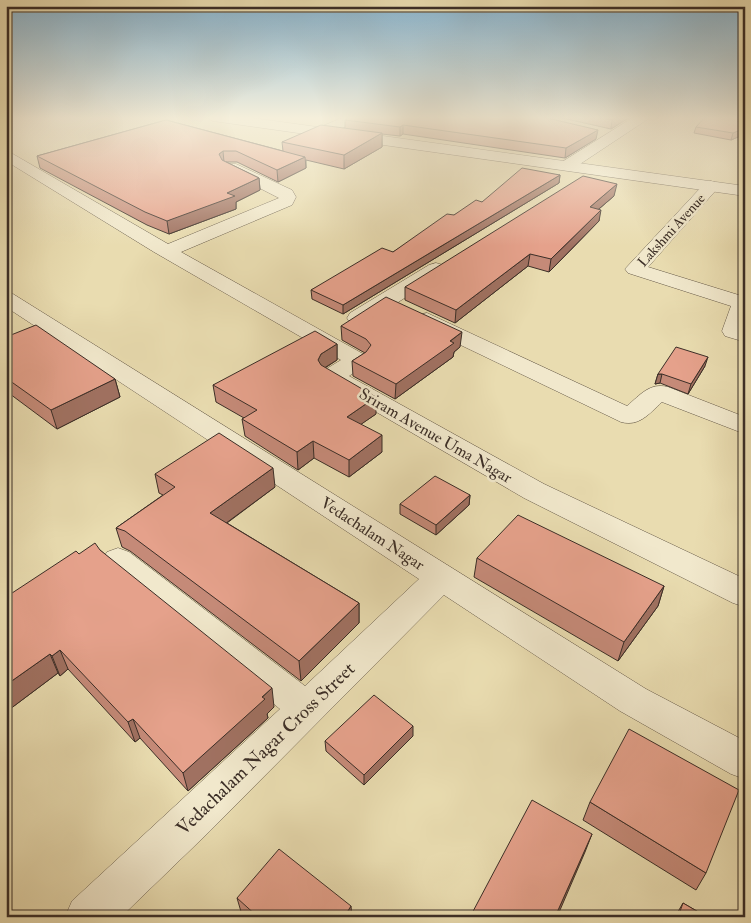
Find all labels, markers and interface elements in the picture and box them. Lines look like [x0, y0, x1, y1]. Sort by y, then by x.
street label: Lakshmi Avenue [634, 190, 709, 270]
street label: Sriram Avenue Uma Nagar [355, 384, 516, 488]
street label: Vedachalam Nagar [317, 493, 428, 575]
street label: Vedachalam Nagar Cross Street [171, 657, 360, 840]

